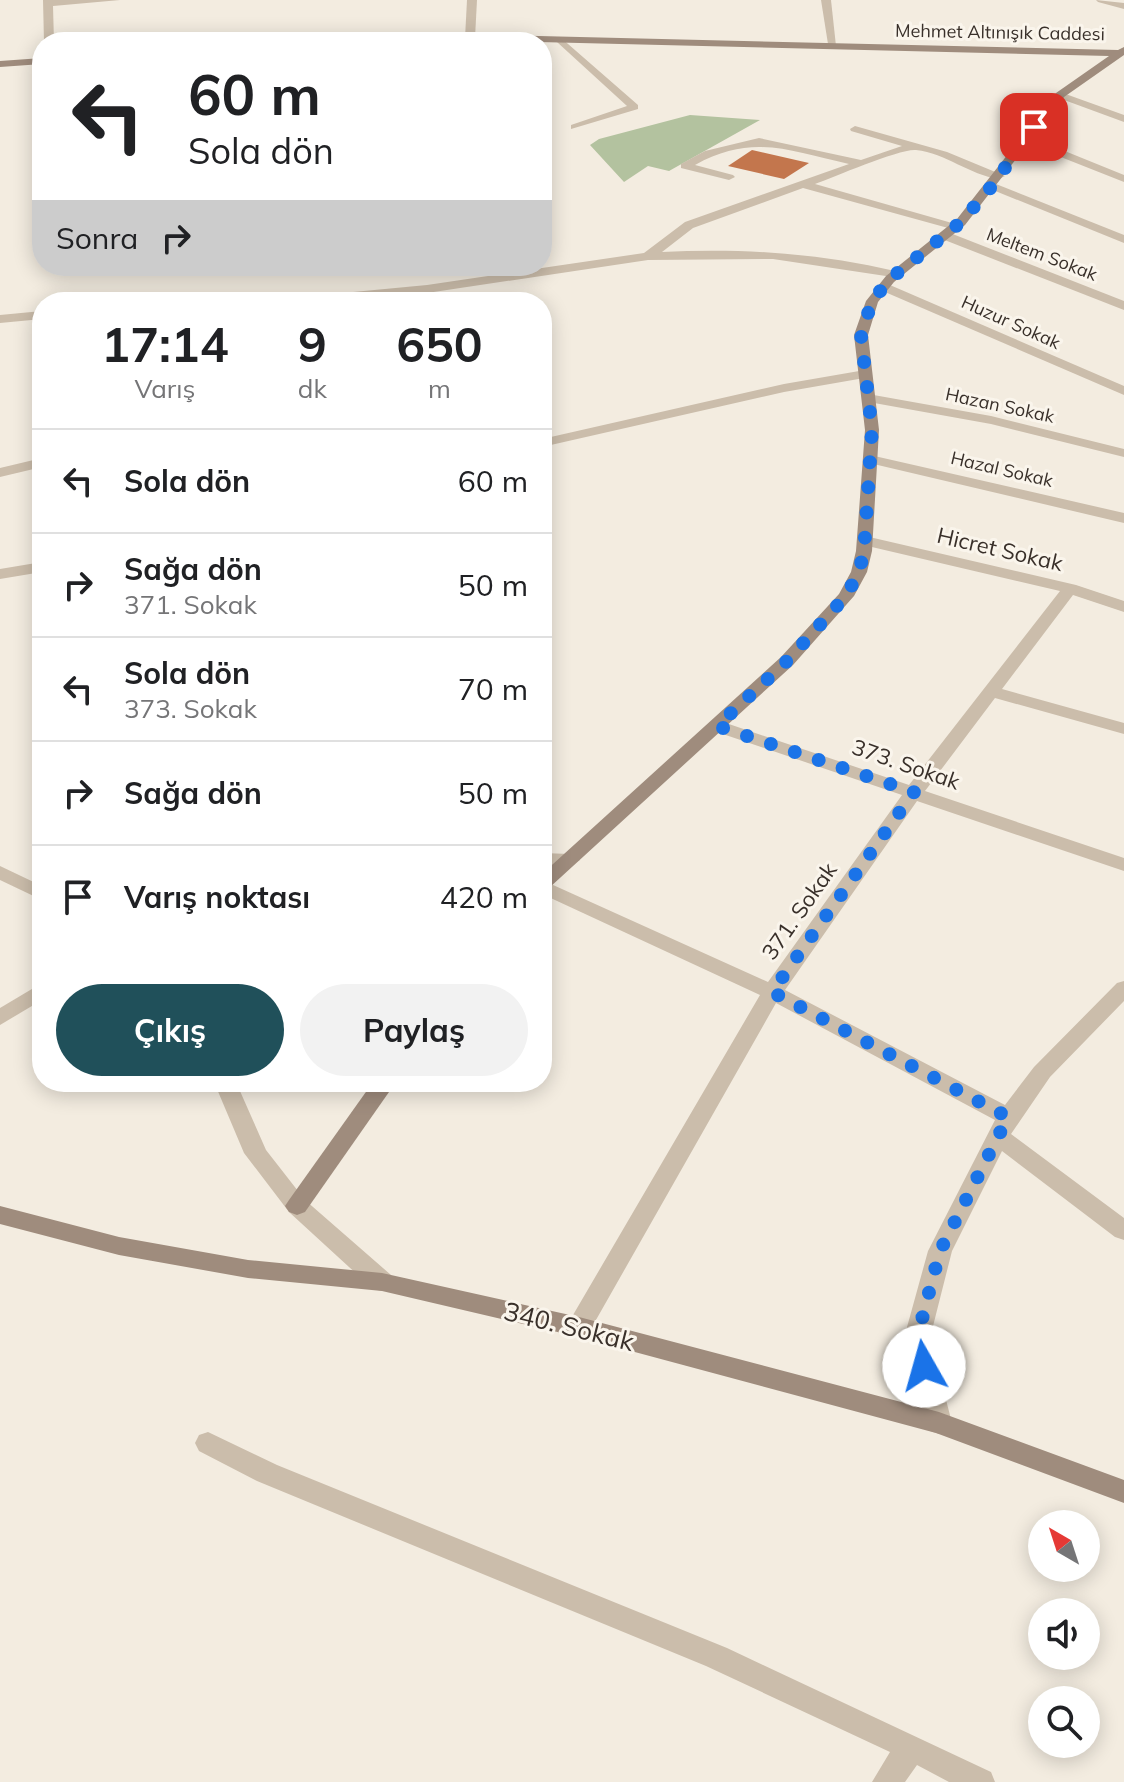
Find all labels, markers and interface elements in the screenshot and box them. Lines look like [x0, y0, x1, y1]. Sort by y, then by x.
street label: Mehmet Altınışık Caddesi [895, 19, 1105, 45]
text: 60 m [188, 59, 321, 129]
icon: left [56, 64, 160, 168]
pin [1000, 93, 1068, 161]
icon: arrive [1012, 105, 1056, 149]
text: Sola dön [188, 128, 334, 173]
icon: right [154, 216, 198, 260]
text: Sonra [56, 219, 138, 257]
street label: Meltem Sokak [983, 222, 1101, 286]
street label: Huzur Sokak [958, 290, 1065, 354]
text: 17:14 [101, 314, 228, 374]
text: 9 [298, 314, 327, 374]
text: 650 [396, 314, 483, 374]
text: Varış [135, 372, 195, 405]
text: dk [298, 372, 327, 405]
text: m [428, 372, 451, 405]
street label: Hazan Sokak [943, 382, 1057, 428]
street label: Hazal Sokak [949, 446, 1056, 492]
icon: left [56, 459, 100, 503]
text: Sola dön [124, 462, 250, 500]
text: 60 m [458, 462, 528, 500]
street label: Hicret Sokak [934, 521, 1066, 577]
text: Sağa dön [124, 550, 262, 588]
icon: right [56, 563, 100, 607]
text: 50 m [458, 566, 528, 604]
text: 371. Sokak [124, 588, 257, 621]
text: Sola dön [124, 654, 250, 692]
icon: left [56, 667, 100, 711]
text: 70 m [458, 670, 528, 708]
text: 373. Sokak [124, 692, 257, 725]
street label: 373. Sokak [848, 732, 964, 796]
icon: right [56, 771, 100, 815]
text: Sağa dön [124, 774, 262, 812]
text: 50 m [458, 774, 528, 812]
street label: 371. Sokak [755, 856, 843, 965]
icon: arrive [56, 875, 100, 919]
text: Varış noktası [124, 878, 310, 916]
text: 420 m [440, 878, 528, 916]
button: Çıkış [56, 984, 284, 1076]
button: Paylaş [300, 984, 528, 1076]
street label: 340. Sokak [501, 1294, 638, 1358]
position arrow [882, 1324, 966, 1408]
north arrow [1028, 1510, 1100, 1582]
map controls [1028, 1510, 1100, 1758]
button: sound [1028, 1598, 1100, 1670]
button: search [1028, 1686, 1100, 1758]

